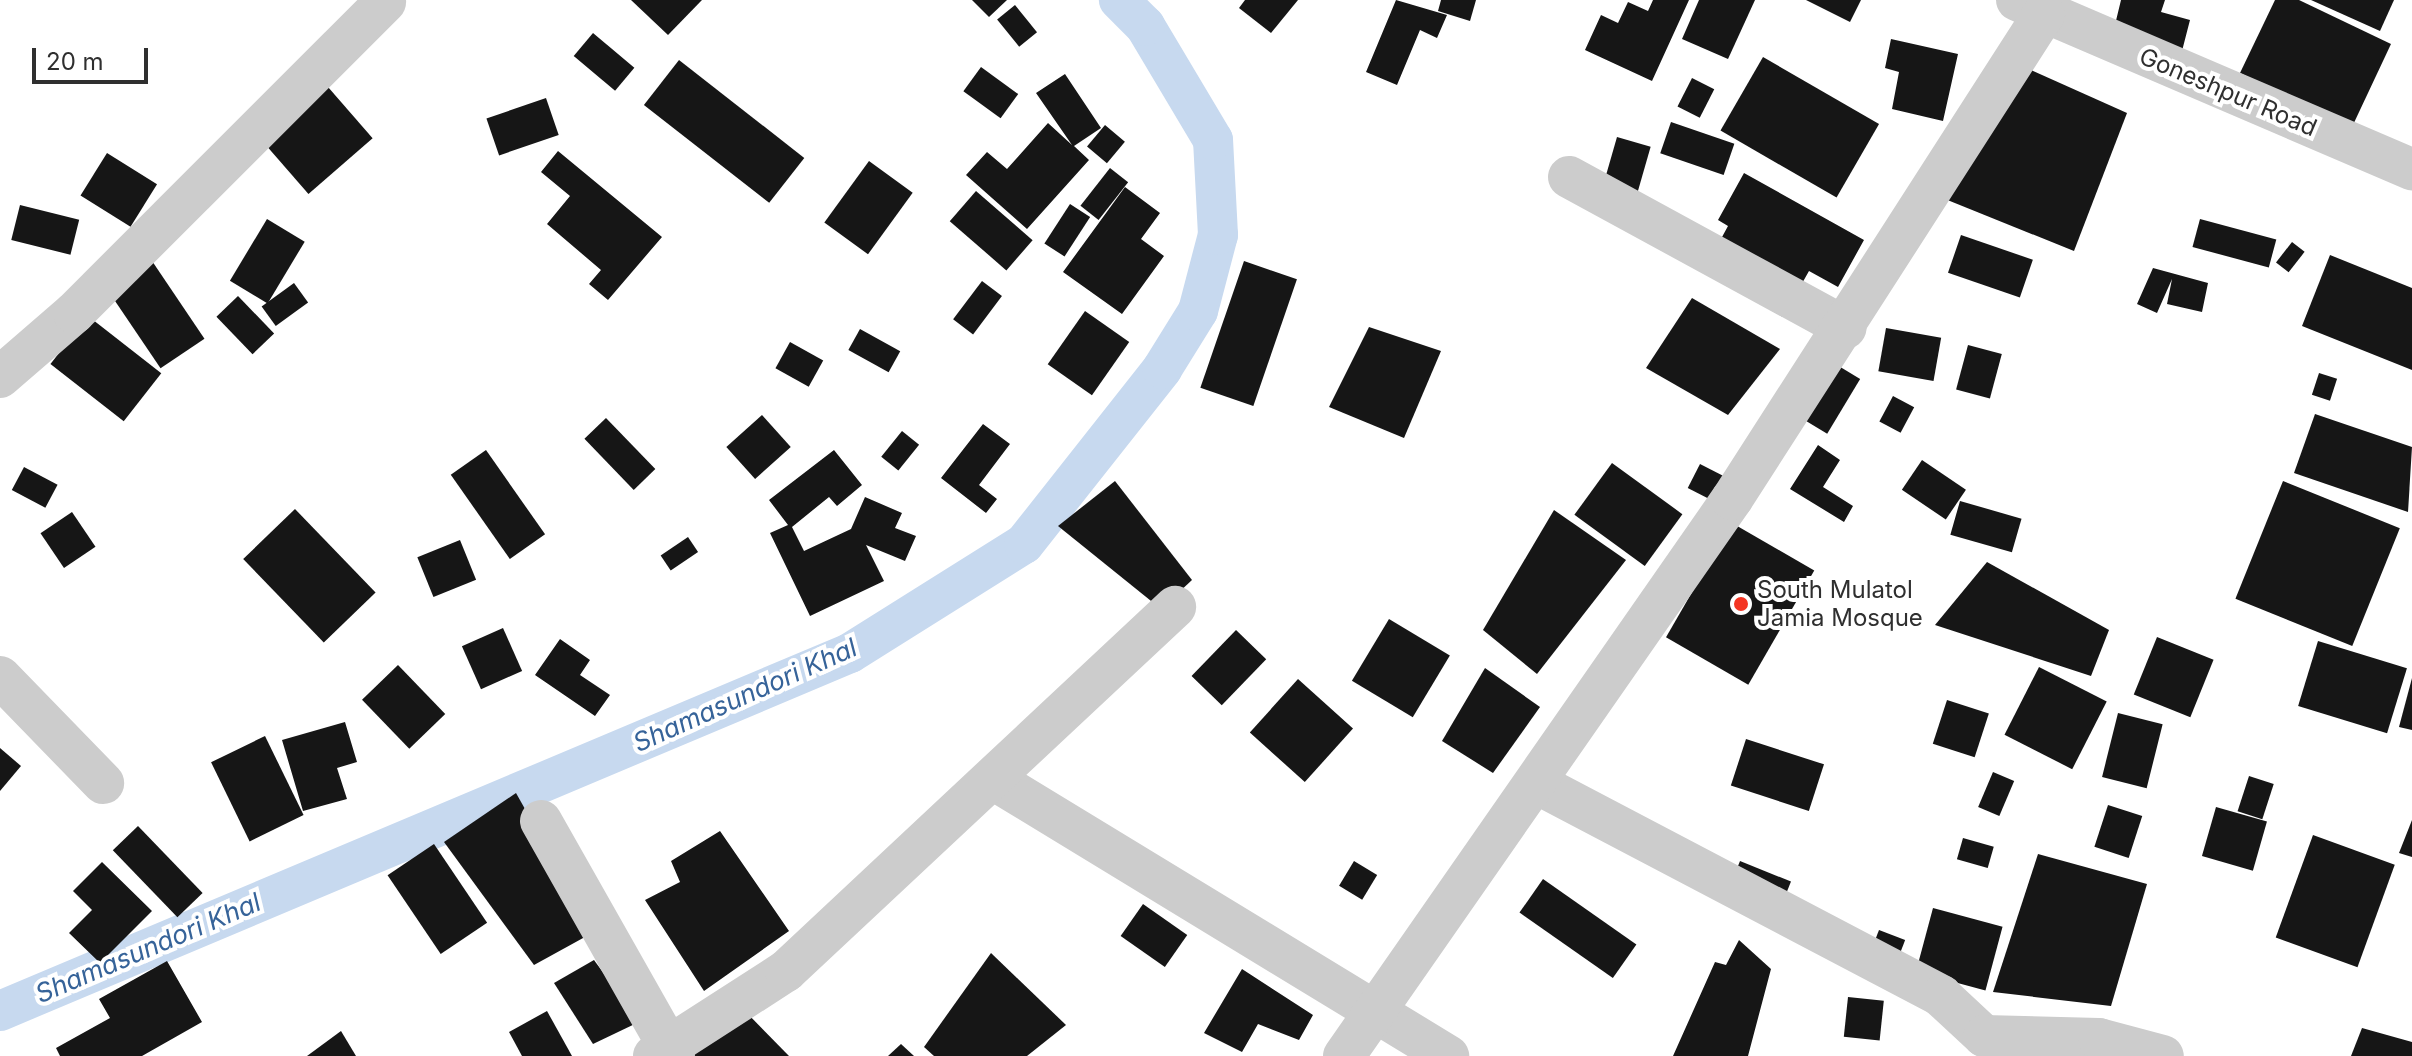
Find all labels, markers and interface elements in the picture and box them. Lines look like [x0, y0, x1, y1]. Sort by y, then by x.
scale bar [36, 32, 152, 82]
street label: Goneshpur Road [2135, 42, 2321, 142]
text: 20 m [46, 47, 104, 76]
place label: South Mulatol Jamia Mosque [1757, 576, 1923, 632]
marker: South Mulatol Jamia Mosque [1732, 595, 1750, 613]
water label: Shamasundori Khal [628, 632, 862, 758]
water label: Shamasundori Khal [31, 886, 265, 1010]

